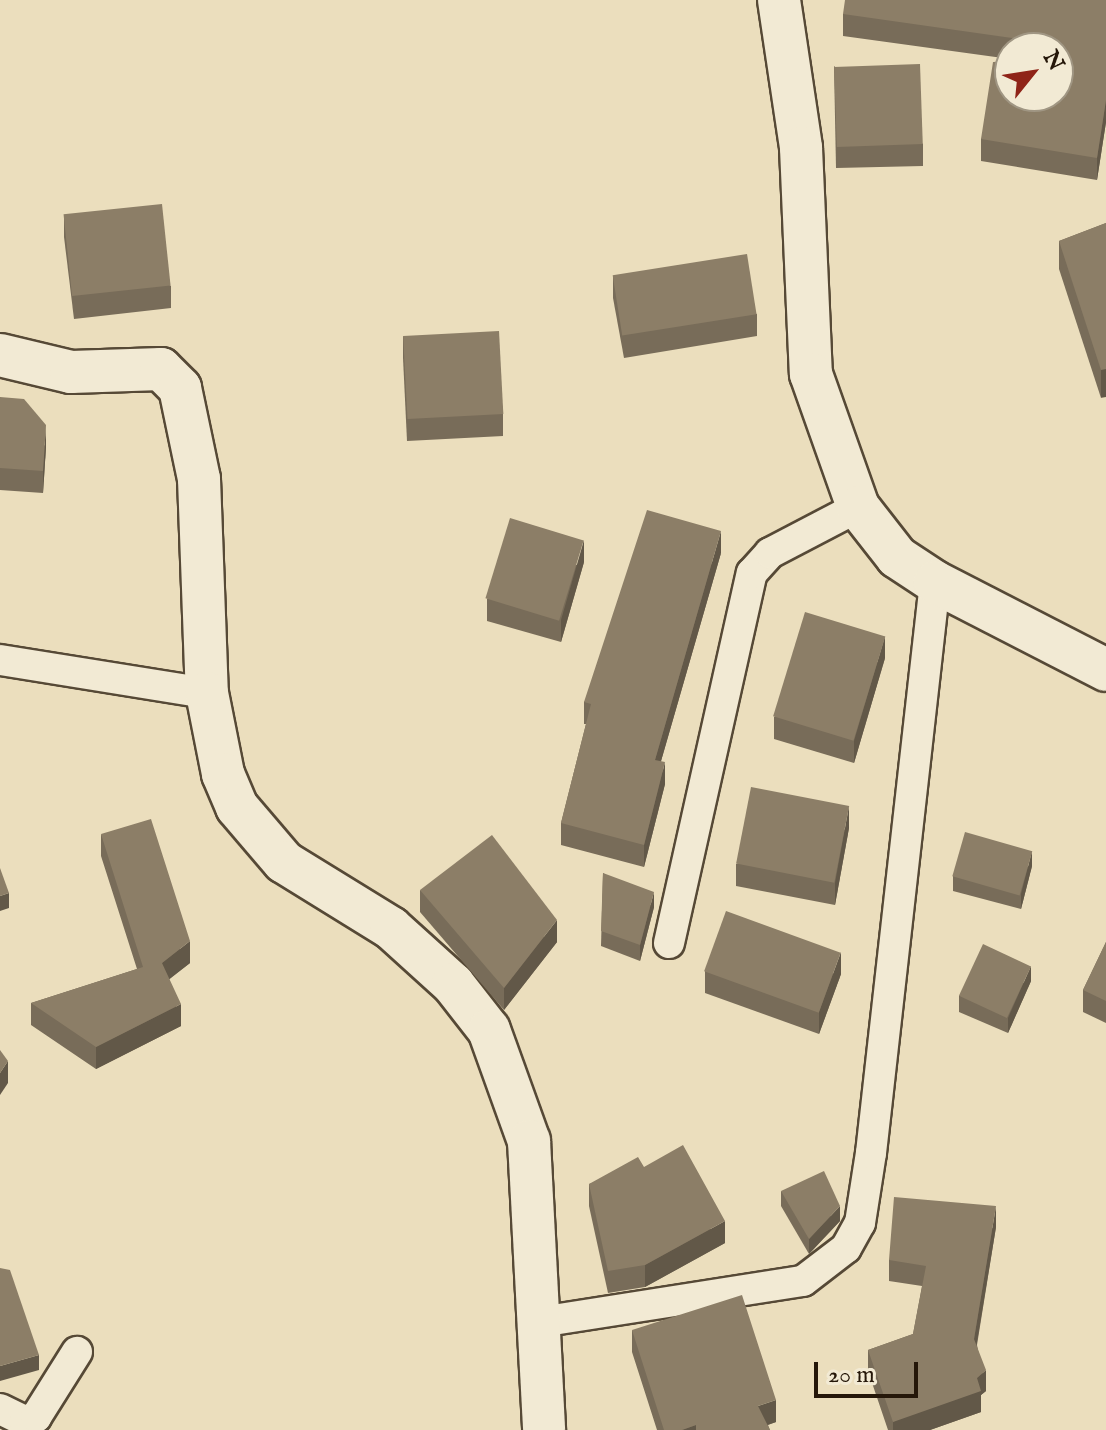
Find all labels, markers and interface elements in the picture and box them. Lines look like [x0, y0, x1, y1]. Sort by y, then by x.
north arrow [994, 32, 1074, 112]
text: N [1036, 46, 1070, 76]
scale bar [818, 1346, 922, 1396]
text: 20 m [828, 1360, 875, 1391]

